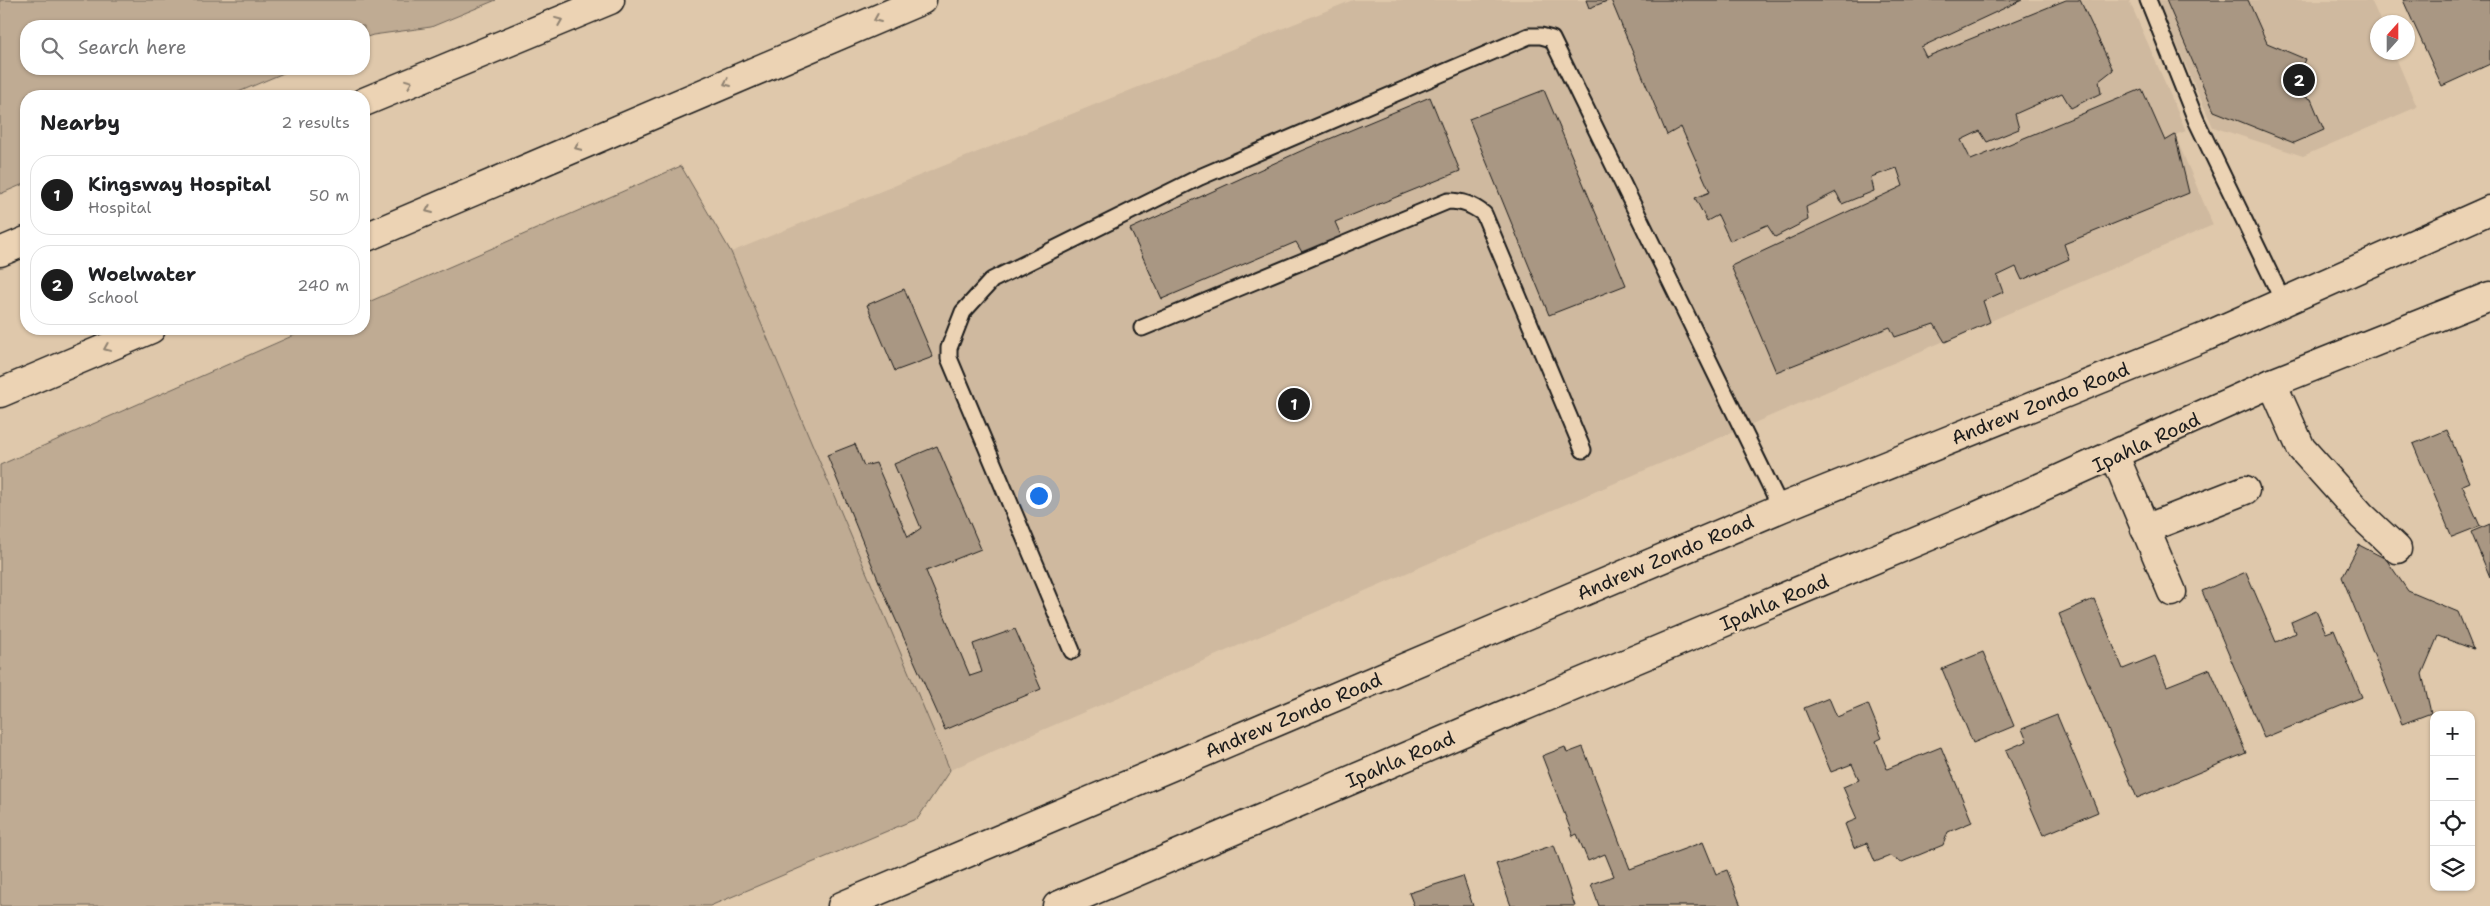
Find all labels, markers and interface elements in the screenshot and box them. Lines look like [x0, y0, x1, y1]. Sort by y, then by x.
one-way arrow [873, 13, 882, 24]
north arrow [2370, 15, 2415, 60]
one-way arrow [554, 17, 563, 28]
search box [20, 20, 370, 75]
icon: search [38, 34, 66, 62]
text: Search here [78, 35, 187, 60]
pin: 2 [2283, 61, 2315, 99]
one-way arrow [723, 76, 732, 87]
one-way arrow [404, 79, 413, 89]
text: Nearby [40, 109, 120, 137]
text: 2 results [281, 112, 350, 133]
one-way arrow [574, 140, 583, 151]
text: Kingsway Hospital [88, 172, 271, 197]
text: 1 [53, 185, 61, 206]
text: 50 m [309, 185, 349, 206]
text: Hospital [88, 197, 151, 218]
one-way arrow [425, 205, 433, 215]
text: Woelwater [88, 262, 196, 287]
text: 2 [51, 275, 63, 296]
text: 240 m [297, 275, 349, 296]
text: School [88, 287, 138, 308]
one-way arrow [103, 342, 111, 352]
street label: Andrew Zondo Road [1948, 356, 2133, 451]
pin: 1 [1278, 385, 1310, 423]
street label: Ipahla Road [2089, 407, 2204, 478]
your location [1026, 483, 1052, 509]
street label: Andrew Zondo Road [1573, 509, 1757, 606]
street label: Ipahla Road [1716, 568, 1832, 637]
street label: Andrew Zondo Road [1201, 667, 1385, 764]
map controls [2430, 711, 2475, 891]
button: + [2430, 711, 2475, 756]
street label: Ipahla Road [1342, 725, 1458, 794]
button: − [2430, 756, 2475, 801]
button: locate [2430, 801, 2475, 846]
button: layers [2430, 846, 2475, 891]

